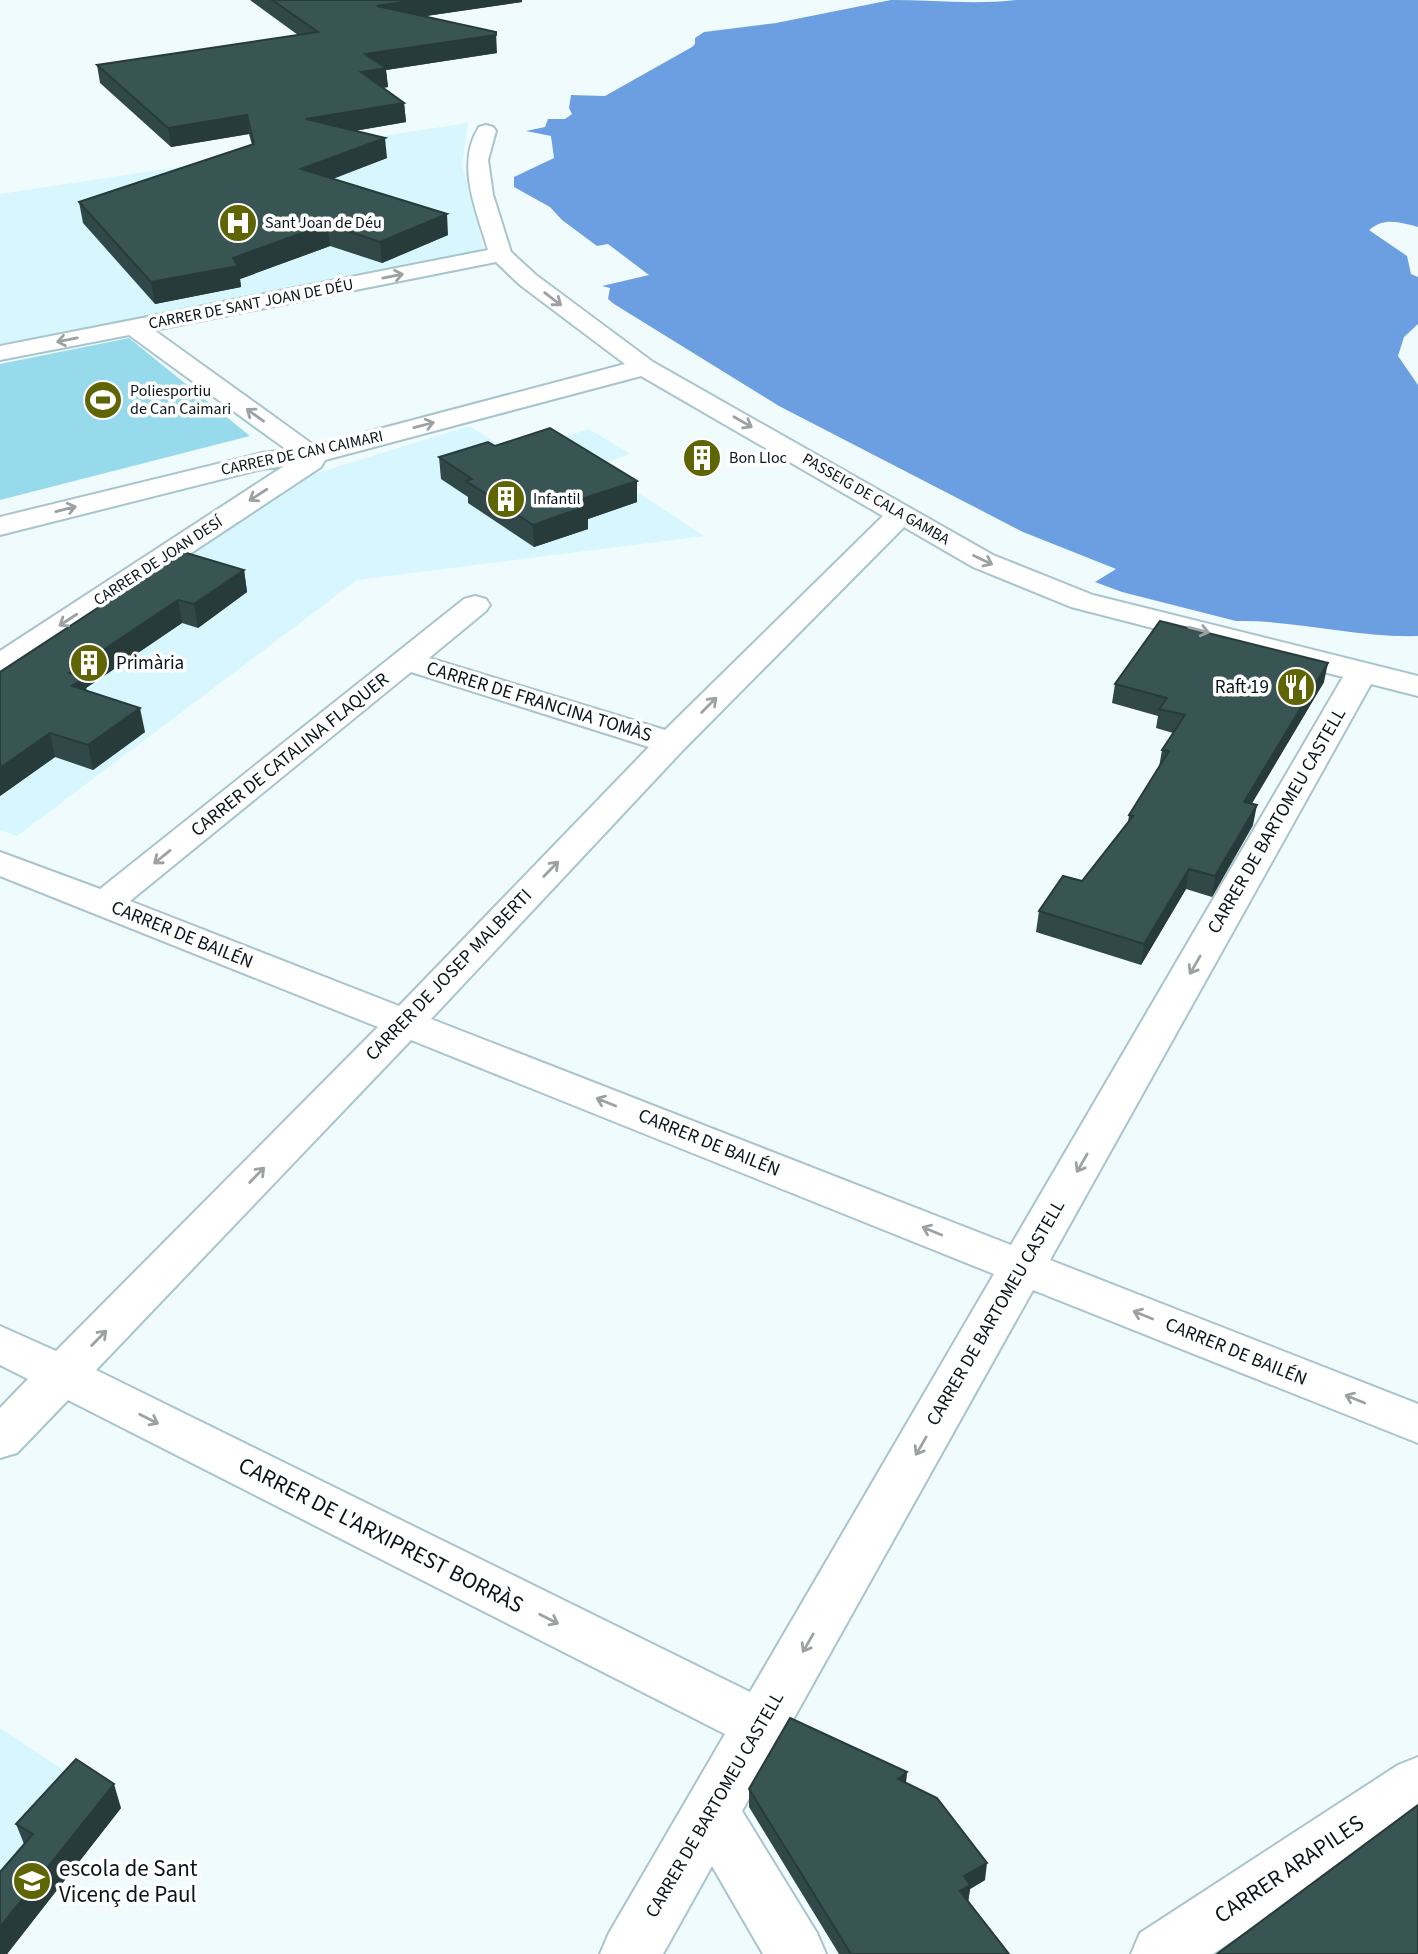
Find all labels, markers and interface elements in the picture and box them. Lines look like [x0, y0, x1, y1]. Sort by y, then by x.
hospital icon: Sant Joan de Déu [217, 202, 259, 244]
place label: Sant Joan de Déu [265, 212, 382, 234]
one-way arrow [381, 268, 404, 282]
street label: CARRER DE SANT JOAN DE DÉU [147, 273, 355, 335]
one-way arrow [543, 291, 562, 306]
one-way arrow [56, 333, 79, 347]
sports icon: Poliesportiu de Can Caimari [82, 379, 124, 421]
place label: Poliesportiu de Can Caimari [130, 380, 231, 420]
one-way arrow [246, 408, 265, 422]
one-way arrow [733, 415, 753, 429]
one-way arrow [412, 418, 435, 431]
street label: CARRER DE CAN CAIMARI [219, 425, 385, 481]
building icon: Bon Lloc [681, 437, 723, 479]
place label: Bon Lloc [729, 447, 787, 469]
street label: PASSEIG DE CALA GAMBA [798, 448, 954, 550]
building icon: Infantil [485, 478, 527, 520]
one-way arrow [249, 488, 269, 502]
place label: Infantil [533, 488, 581, 510]
one-way arrow [54, 502, 77, 515]
street label: CARRER DE JOAN DESÍ [89, 511, 227, 611]
one-way arrow [972, 554, 993, 568]
one-way arrow [59, 613, 79, 627]
one-way arrow [1187, 624, 1210, 637]
building icon: Primària [68, 642, 110, 684]
place label: Primària [116, 650, 184, 677]
street label: CARRER DE FRANCINA TOMÀS [423, 655, 655, 749]
street label: CARRER DE CATALINA FLAQUER [185, 666, 395, 844]
restaurant icon: Raft 19 [1275, 666, 1317, 708]
place label: Raft 19 [1215, 674, 1269, 701]
one-way arrow [700, 697, 717, 714]
street label: CARRER DE BARTOMEU CASTELL [1201, 703, 1353, 939]
one-way arrow [154, 849, 172, 865]
one-way arrow [542, 861, 559, 878]
street label: CARRER DE JOSEP MALBERTI [360, 883, 538, 1067]
street label: CARRER DE BAILÉN [107, 894, 257, 976]
one-way arrow [1188, 955, 1202, 975]
one-way arrow [596, 1095, 617, 1108]
street label: CARRER DE BAILÉN [634, 1102, 784, 1184]
one-way arrow [1075, 1152, 1089, 1172]
one-way arrow [249, 1166, 266, 1183]
street label: CARRER DE BARTOMEU CASTELL [920, 1195, 1072, 1431]
one-way arrow [921, 1223, 943, 1236]
one-way arrow [1133, 1307, 1155, 1320]
street label: CARRER DE BAILÉN [1161, 1311, 1311, 1393]
one-way arrow [91, 1330, 108, 1347]
one-way arrow [1344, 1391, 1366, 1404]
one-way arrow [138, 1412, 159, 1426]
one-way arrow [913, 1435, 927, 1455]
street label: CARRER DE L'ARXIPREST BORRÀS [233, 1449, 529, 1621]
one-way arrow [538, 1613, 559, 1627]
one-way arrow [801, 1632, 814, 1653]
street label: CARRER DE BARTOMEU CASTELL [639, 1687, 791, 1923]
street label: CARRER ARAPILES [1208, 1807, 1370, 1931]
place label: escola de Sant Vicenç de Paul [59, 1852, 198, 1911]
school or university icon: escola de Sant Vicenç de Paul [11, 1860, 53, 1902]

